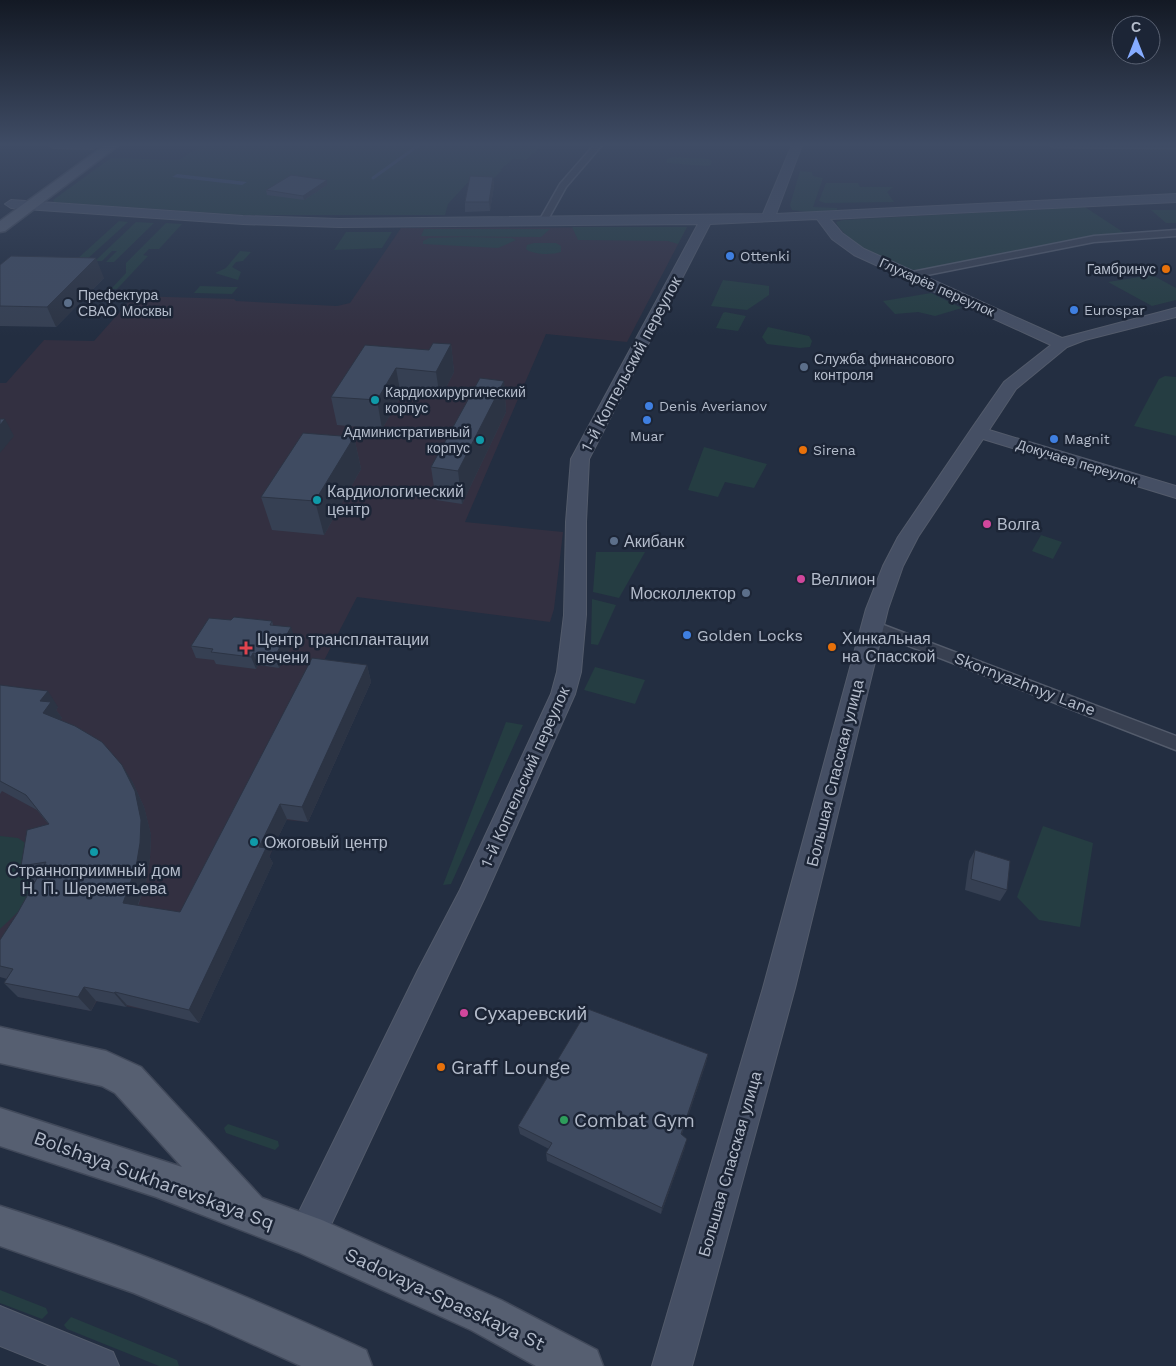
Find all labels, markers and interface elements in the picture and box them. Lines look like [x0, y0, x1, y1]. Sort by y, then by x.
north arrow [1111, 15, 1161, 65]
text: С [1131, 19, 1141, 35]
place label: Ottenki [740, 248, 790, 264]
marker: Ottenki [724, 250, 736, 262]
street label: Глухарёв переулок [877, 254, 998, 320]
place label: Гамбринус [1087, 261, 1156, 277]
marker: Гамбринус [1160, 263, 1172, 275]
street label: 1-й Коптельский переулок [577, 272, 686, 455]
place label: Префектура СВАО Москвы [78, 287, 172, 319]
marker: Префектура СВАО Москвы [62, 297, 74, 309]
place label: Eurospar [1084, 302, 1145, 318]
marker: Eurospar [1068, 304, 1080, 316]
place label: Служба финансового контроля [814, 351, 955, 383]
marker: Служба финансового контроля [798, 361, 810, 373]
place label: Кардиохирургический корпус [385, 384, 526, 416]
marker: Кардиохирургический корпус [369, 394, 381, 406]
place label: Denis Averianov [659, 398, 768, 414]
marker: Denis Averianov [643, 400, 655, 412]
marker: Muar [641, 414, 653, 426]
place label: Административный корпус [344, 424, 470, 456]
place label: Muar [630, 428, 664, 444]
place label: Magnit [1064, 431, 1110, 447]
marker: Magnit [1048, 433, 1060, 445]
marker: Административный корпус [474, 434, 486, 446]
street label: Докучаев переулок [1015, 436, 1140, 488]
place label: Sirena [813, 442, 856, 458]
marker: Sirena [797, 444, 809, 456]
place label: Кардиологический центр [327, 482, 464, 519]
marker: Кардиологический центр [311, 494, 323, 506]
place label: Волга [997, 515, 1040, 534]
marker: Волга [981, 518, 993, 530]
place label: Акибанк [624, 532, 685, 551]
marker: Акибанк [608, 535, 620, 547]
place label: Веллион [811, 570, 875, 589]
marker: Веллион [795, 573, 807, 585]
place label: Москоллектор [630, 584, 736, 603]
marker: Москоллектор [740, 587, 752, 599]
place label: Golden Locks [697, 626, 803, 645]
marker: Golden Locks [681, 629, 693, 641]
place label: Хинкальная на Спасской [842, 629, 935, 666]
place label: Центр трансплантации печени [257, 630, 429, 667]
marker: Центр трансплантации печени [239, 641, 253, 655]
marker: Хинкальная на Спасской [826, 641, 838, 653]
street label: Skornyazhnyy Lane [952, 648, 1098, 720]
street label: Большая Спасская улица [803, 677, 867, 868]
street label: 1-й Коптельский переулок [477, 683, 574, 870]
place label: Ожоговый центр [264, 833, 388, 852]
marker: Ожоговый центр [248, 836, 260, 848]
marker: Странноприимный дом Н. П. Шереметьева [88, 846, 100, 858]
place label: Странноприимный дом Н. П. Шереметьева [7, 861, 181, 898]
place label: Сухаревский [474, 1002, 587, 1025]
marker: Сухаревский [458, 1007, 470, 1019]
place label: Graff Lounge [451, 1056, 571, 1079]
marker: Graff Lounge [435, 1061, 447, 1073]
street label: Большая Спасская улица [694, 1069, 766, 1259]
place label: Combat Gym [574, 1109, 695, 1132]
marker: Combat Gym [558, 1114, 570, 1126]
street label: Bolshaya Sukharevskaya Sq [31, 1126, 277, 1234]
street label: Sadovaya-Spasskaya St [342, 1243, 548, 1355]

